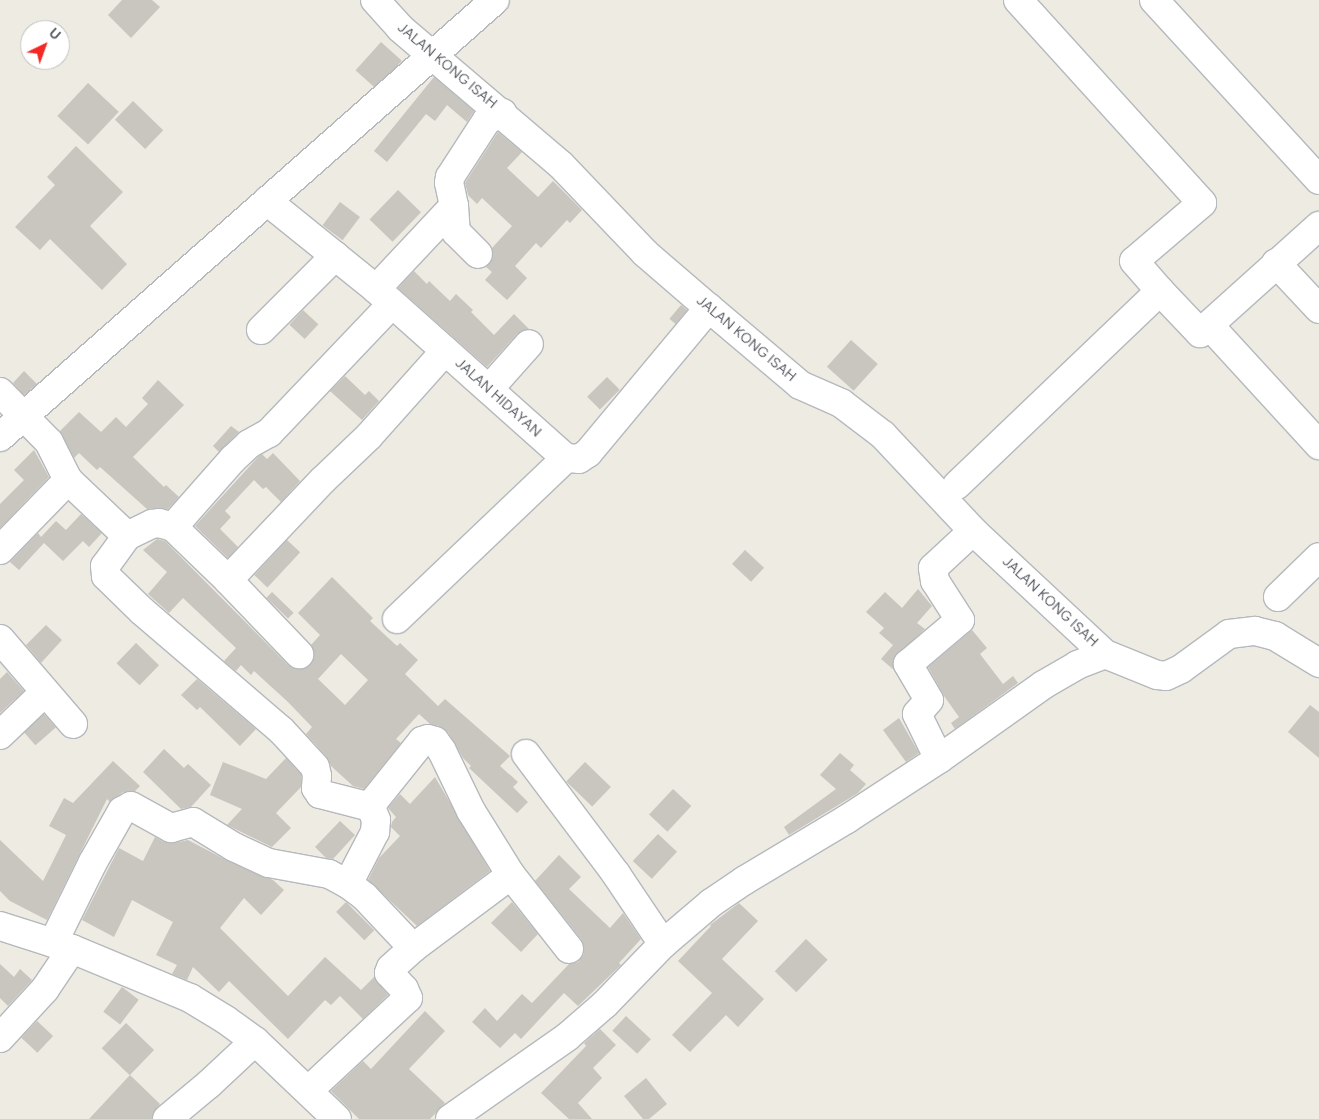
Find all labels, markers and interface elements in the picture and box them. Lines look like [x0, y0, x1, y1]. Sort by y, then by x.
north arrow [20, 20, 70, 70]
street label: JALAN KONG ISAH [394, 20, 500, 112]
text: U [45, 25, 64, 44]
street label: JALAN KONG ISAH [693, 293, 799, 385]
street label: JALAN HIDAYAN [452, 355, 544, 441]
street label: JALAN KONG ISAH [999, 553, 1101, 651]

